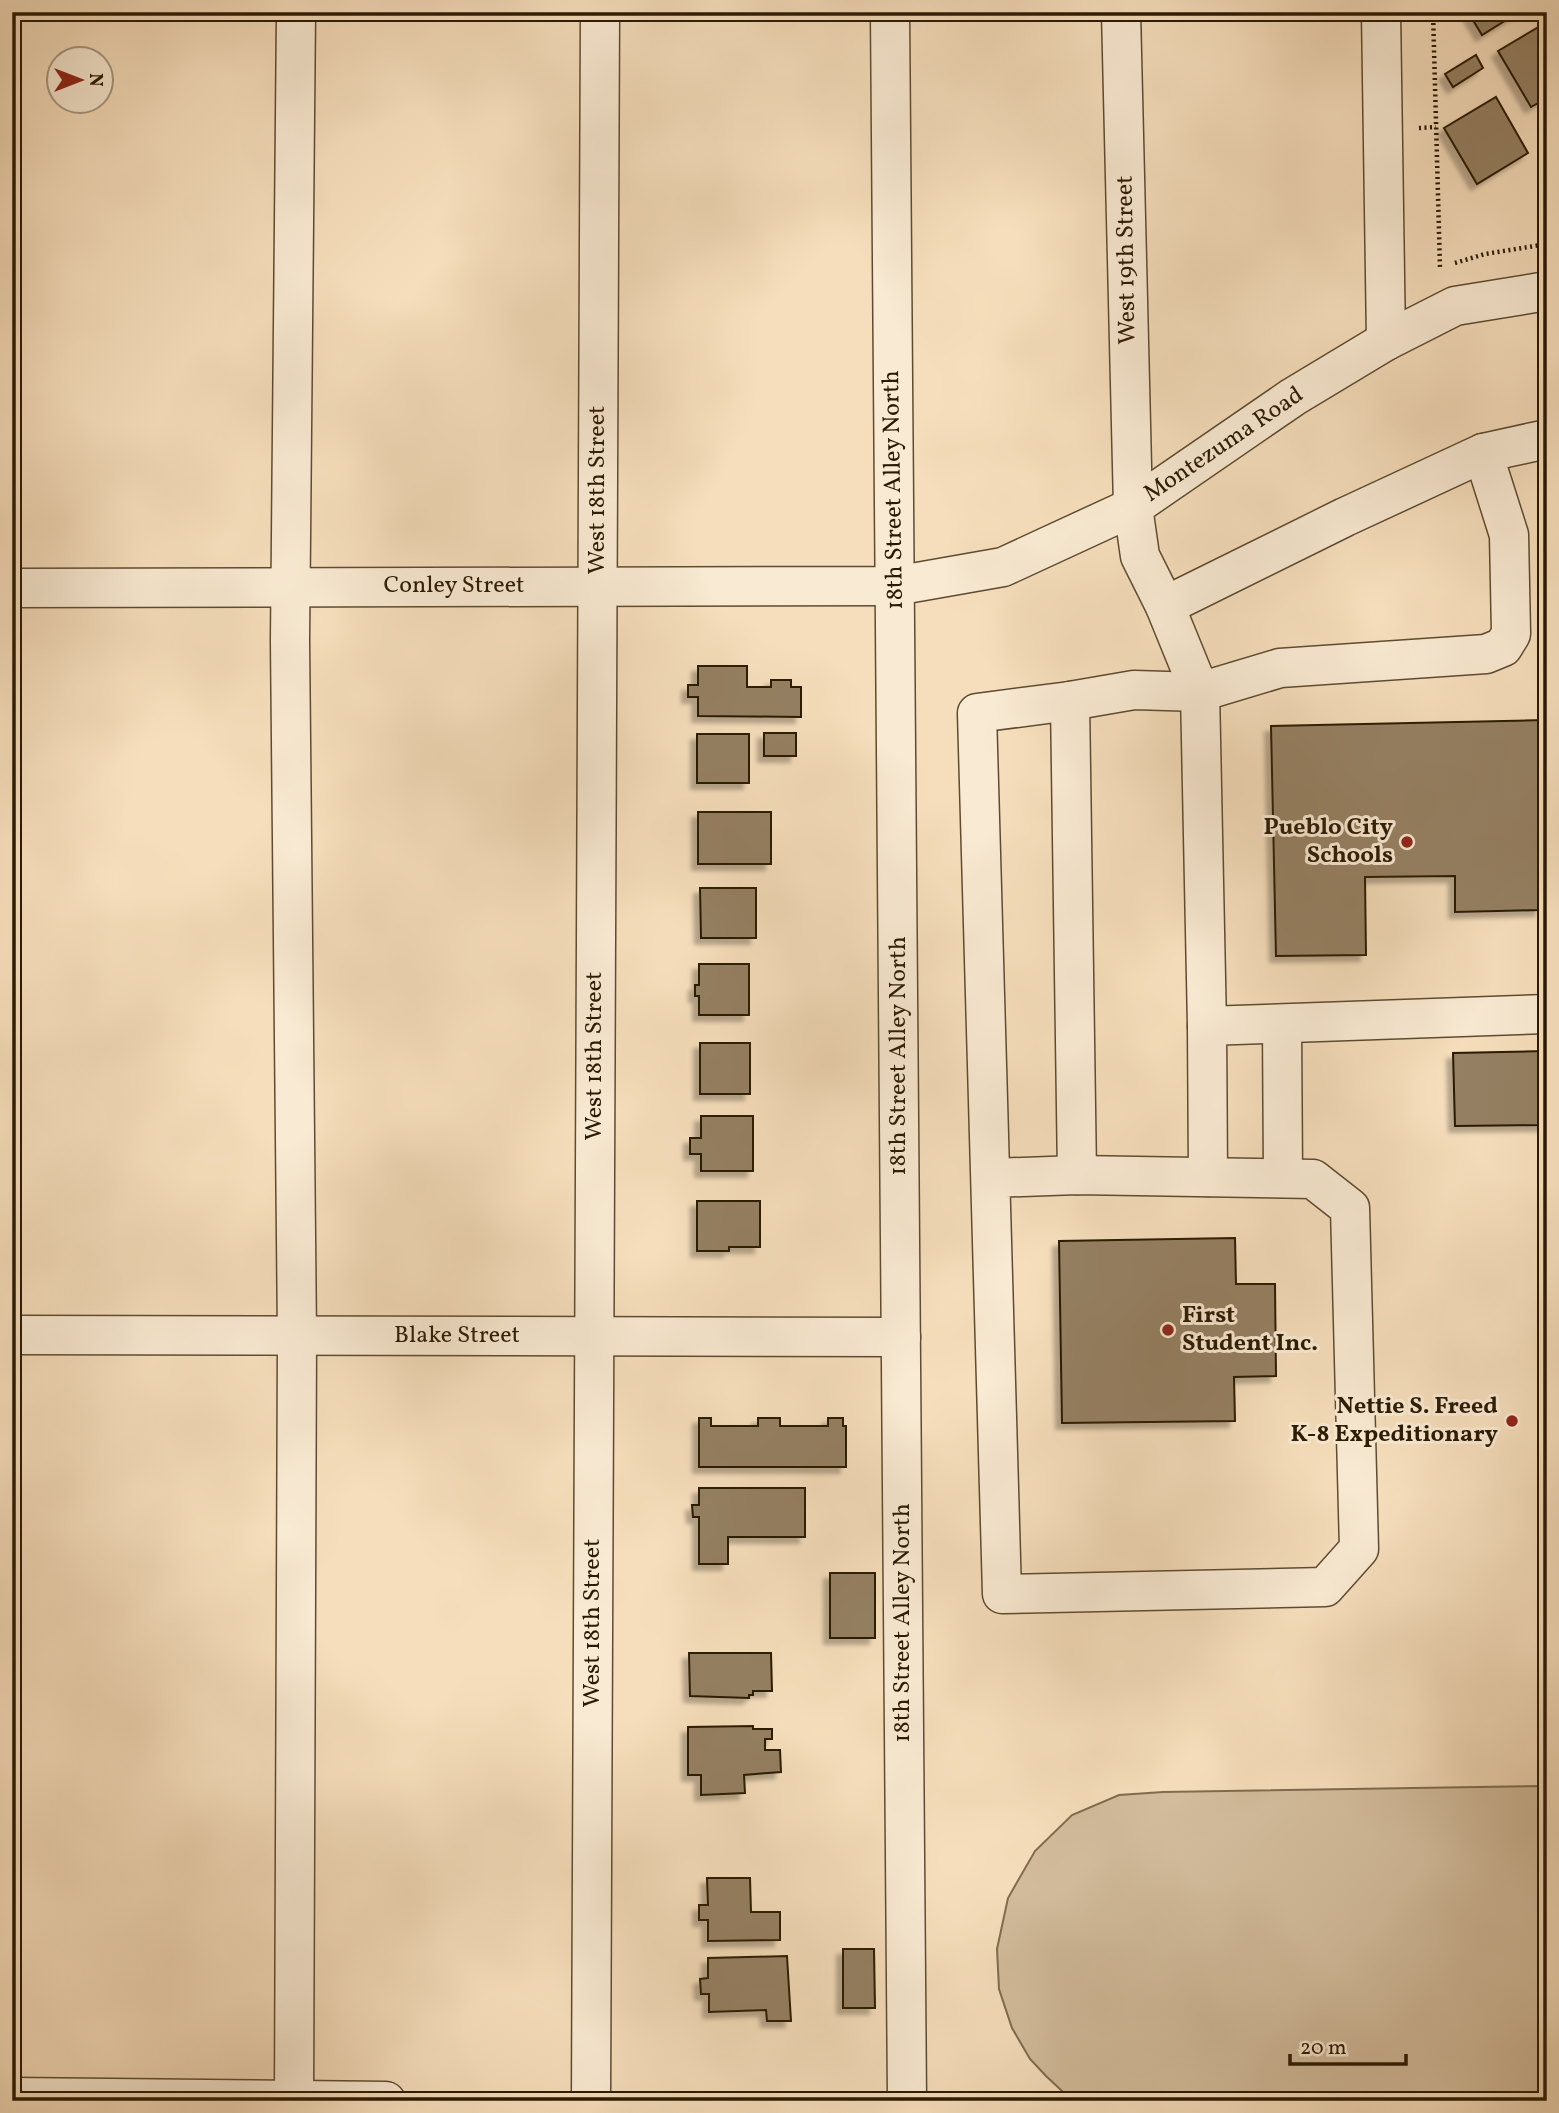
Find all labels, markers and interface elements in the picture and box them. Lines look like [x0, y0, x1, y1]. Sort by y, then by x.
north arrow [46, 46, 116, 116]
text: N [82, 73, 108, 87]
street label: West 19th Street [1109, 175, 1145, 345]
street label: 18th Street Alley North [875, 370, 913, 610]
street label: Montezuma Road [1137, 379, 1311, 511]
street label: West 18th Street [581, 406, 615, 574]
street label: Conley Street [383, 569, 525, 603]
place label: Pueblo City Schools [1263, 811, 1394, 873]
marker: Pueblo City Schools [1399, 834, 1415, 850]
street label: 18th Street Alley North [882, 936, 916, 1176]
street label: West 18th Street [578, 972, 612, 1140]
place label: First Student Inc. [1182, 1299, 1318, 1361]
street label: Blake Street [394, 1319, 520, 1353]
marker: First Student Inc. [1160, 1322, 1176, 1338]
place label: Nettie S. Freed K-8 Expeditionary [1290, 1390, 1499, 1452]
marker: Nettie S. Freed K-8 Expeditionary [1504, 1413, 1520, 1429]
street label: 18th Street Alley North [886, 1503, 920, 1743]
street label: West 18th Street [576, 1539, 610, 1707]
scale bar [1290, 2022, 1405, 2066]
text: 20 m [1300, 2034, 1346, 2063]

